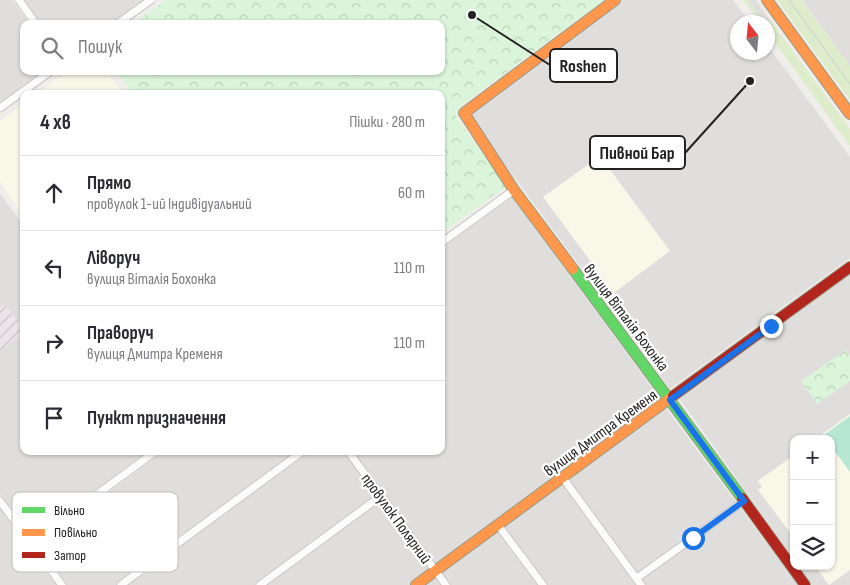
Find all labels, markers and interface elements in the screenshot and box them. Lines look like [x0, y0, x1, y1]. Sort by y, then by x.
north arrow [730, 15, 775, 60]
search box [20, 20, 445, 75]
icon: search [38, 34, 66, 62]
text: Пошук [78, 36, 122, 59]
callout: Roshen [550, 49, 617, 82]
text: Roshen [559, 56, 607, 77]
text: 4 хв [40, 110, 71, 135]
text: Пішки · 280 m [349, 113, 425, 132]
callout: Пивной Бар [590, 136, 685, 169]
text: Пивной Бар [599, 143, 675, 164]
text: Прямо [87, 172, 131, 195]
icon: ahead [40, 179, 68, 207]
text: 60 m [398, 184, 425, 203]
text: провулок 1-ий Індивідуальний [87, 195, 252, 214]
text: Ліворуч [87, 247, 140, 270]
icon: left [40, 254, 68, 282]
text: 110 m [394, 259, 425, 278]
street label: вулиця Віталія Бохонка [579, 261, 672, 375]
text: вулиця Віталія Бохонка [87, 270, 216, 289]
route end [760, 315, 783, 338]
text: Праворуч [87, 322, 154, 345]
icon: right [40, 329, 68, 357]
text: 110 m [394, 334, 425, 353]
text: вулиця Дмитра Кременя [87, 345, 223, 364]
street label: вулиця Дмитра Кременя [540, 386, 661, 481]
icon: arrive [40, 404, 68, 432]
text: Пункт призначення [87, 407, 226, 430]
map controls [790, 435, 835, 570]
button: + [790, 435, 835, 480]
street label: провулок Полярний [357, 470, 435, 568]
button: − [790, 480, 835, 525]
legend [12, 492, 178, 572]
text: Вільно [54, 502, 85, 519]
text: Повільно [54, 524, 98, 541]
button: layers [790, 525, 835, 570]
route start [682, 527, 705, 550]
text: Затор [54, 547, 86, 564]

